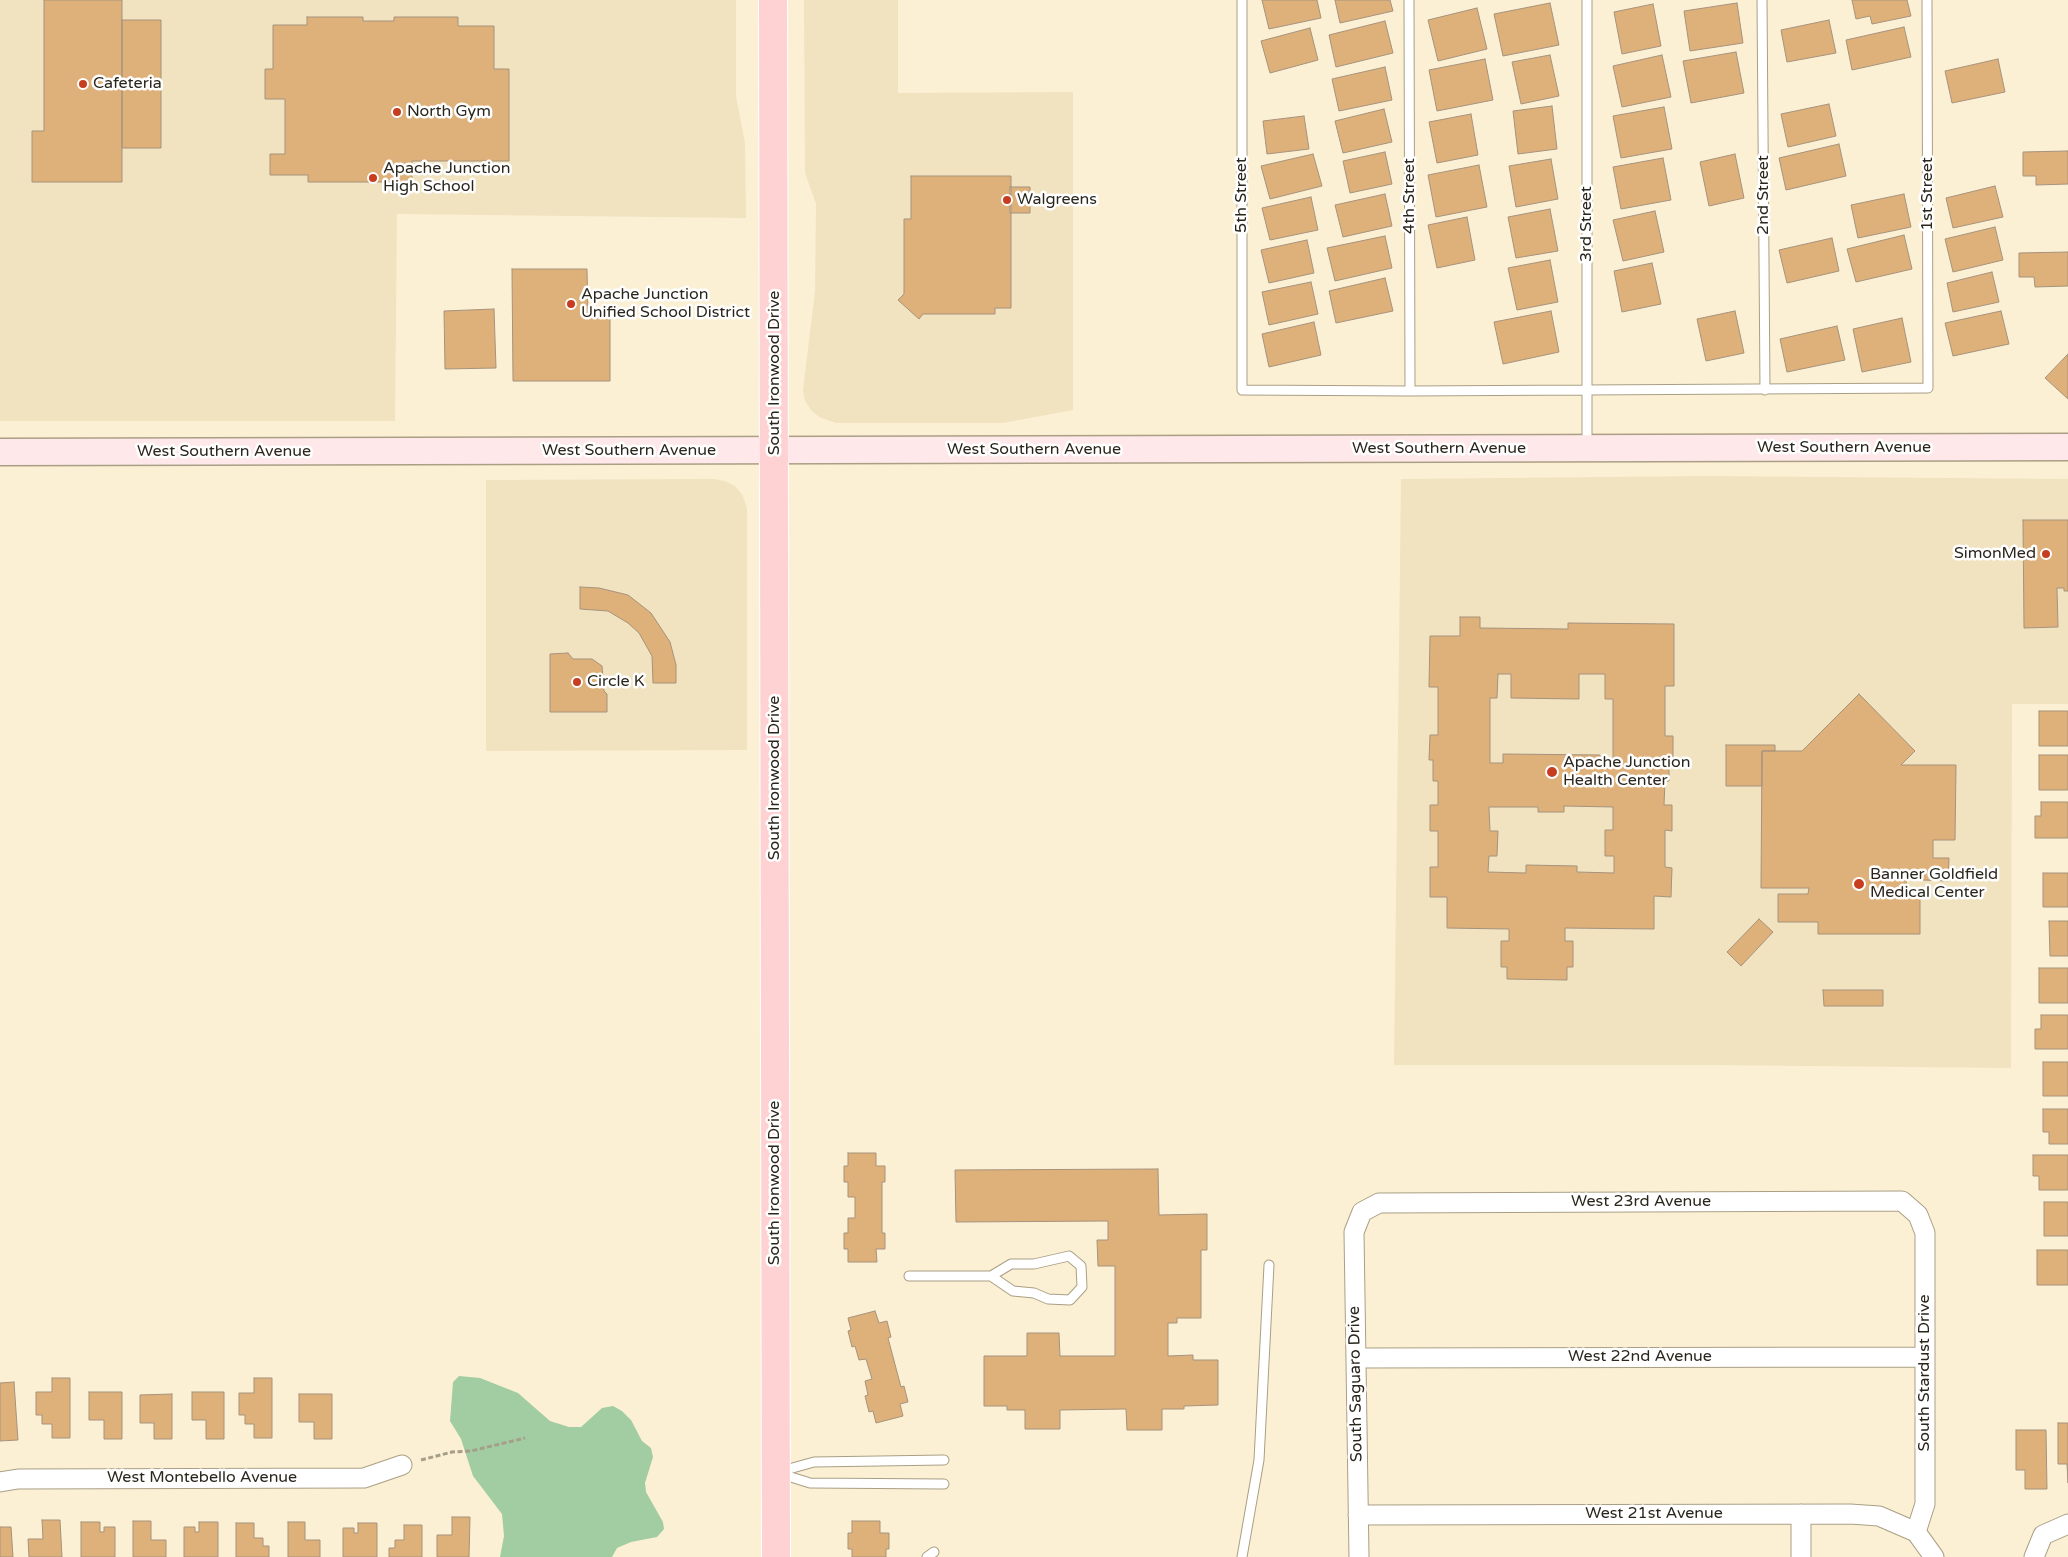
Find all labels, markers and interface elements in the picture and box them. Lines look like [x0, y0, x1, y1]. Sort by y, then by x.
place label: Cafeteria [93, 74, 162, 94]
marker: Cafeteria [77, 78, 89, 90]
place label: North Gym [407, 102, 491, 122]
marker: North Gym [391, 106, 403, 118]
street label: 2nd Street [1754, 155, 1774, 235]
street label: 5th Street [1232, 157, 1252, 233]
street label: 1st Street [1918, 157, 1938, 231]
street label: 4th Street [1400, 158, 1420, 234]
place label: Apache Junction High School [383, 159, 510, 197]
marker: Apache Junction High School [367, 172, 379, 184]
street label: 3rd Street [1577, 186, 1597, 262]
place label: Walgreens [1017, 190, 1097, 210]
marker: Walgreens [1001, 194, 1013, 206]
place label: Apache Junction Unified School District [581, 285, 750, 323]
street label: South Ironwood Drive [765, 291, 785, 455]
marker: Apache Junction Unified School District [565, 298, 577, 310]
street label: West Southern Avenue [1757, 438, 1931, 458]
street label: West Southern Avenue [1352, 439, 1526, 459]
street label: West Southern Avenue [947, 440, 1121, 460]
street label: West Southern Avenue [542, 441, 716, 461]
street label: West Southern Avenue [137, 442, 311, 462]
place label: SimonMed [1954, 544, 2036, 564]
marker: SimonMed [2040, 548, 2052, 560]
place label: Circle K [587, 672, 644, 692]
marker: Circle K [571, 676, 583, 688]
street label: South Ironwood Drive [765, 696, 785, 860]
place label: Apache Junction Health Center [1563, 753, 1690, 791]
marker: Apache Junction Health Center [1545, 765, 1559, 779]
place label: Banner Goldfield Medical Center [1870, 865, 1998, 903]
marker: Banner Goldfield Medical Center [1852, 877, 1866, 891]
street label: South Ironwood Drive [765, 1101, 785, 1265]
street label: West 23rd Avenue [1571, 1192, 1711, 1212]
street label: South Stardust Drive [1915, 1295, 1935, 1451]
street label: South Saguaro Drive [1345, 1306, 1367, 1462]
street label: West 22nd Avenue [1568, 1347, 1712, 1367]
street label: West Montebello Avenue [107, 1468, 297, 1488]
street label: West 21st Avenue [1585, 1504, 1723, 1524]

